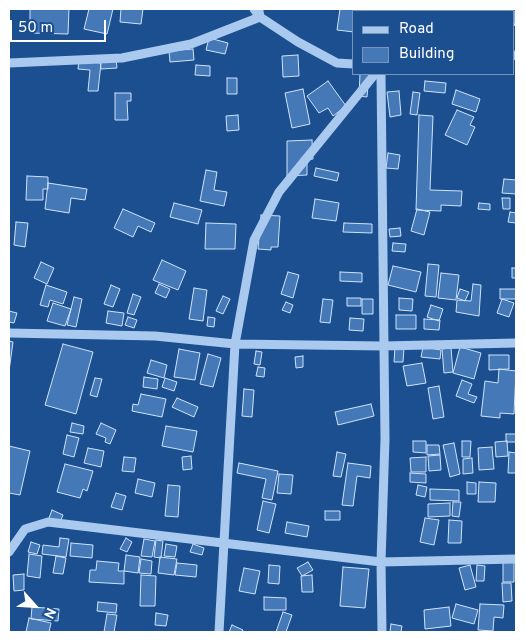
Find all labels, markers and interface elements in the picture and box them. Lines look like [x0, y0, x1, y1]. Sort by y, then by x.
scale bar [12, 10, 109, 42]
legend [352, 10, 515, 75]
text: 50 m [18, 19, 53, 38]
text: Road [399, 20, 434, 39]
text: Building [399, 45, 454, 64]
north arrow [10, 581, 60, 631]
text: N [39, 605, 59, 621]

